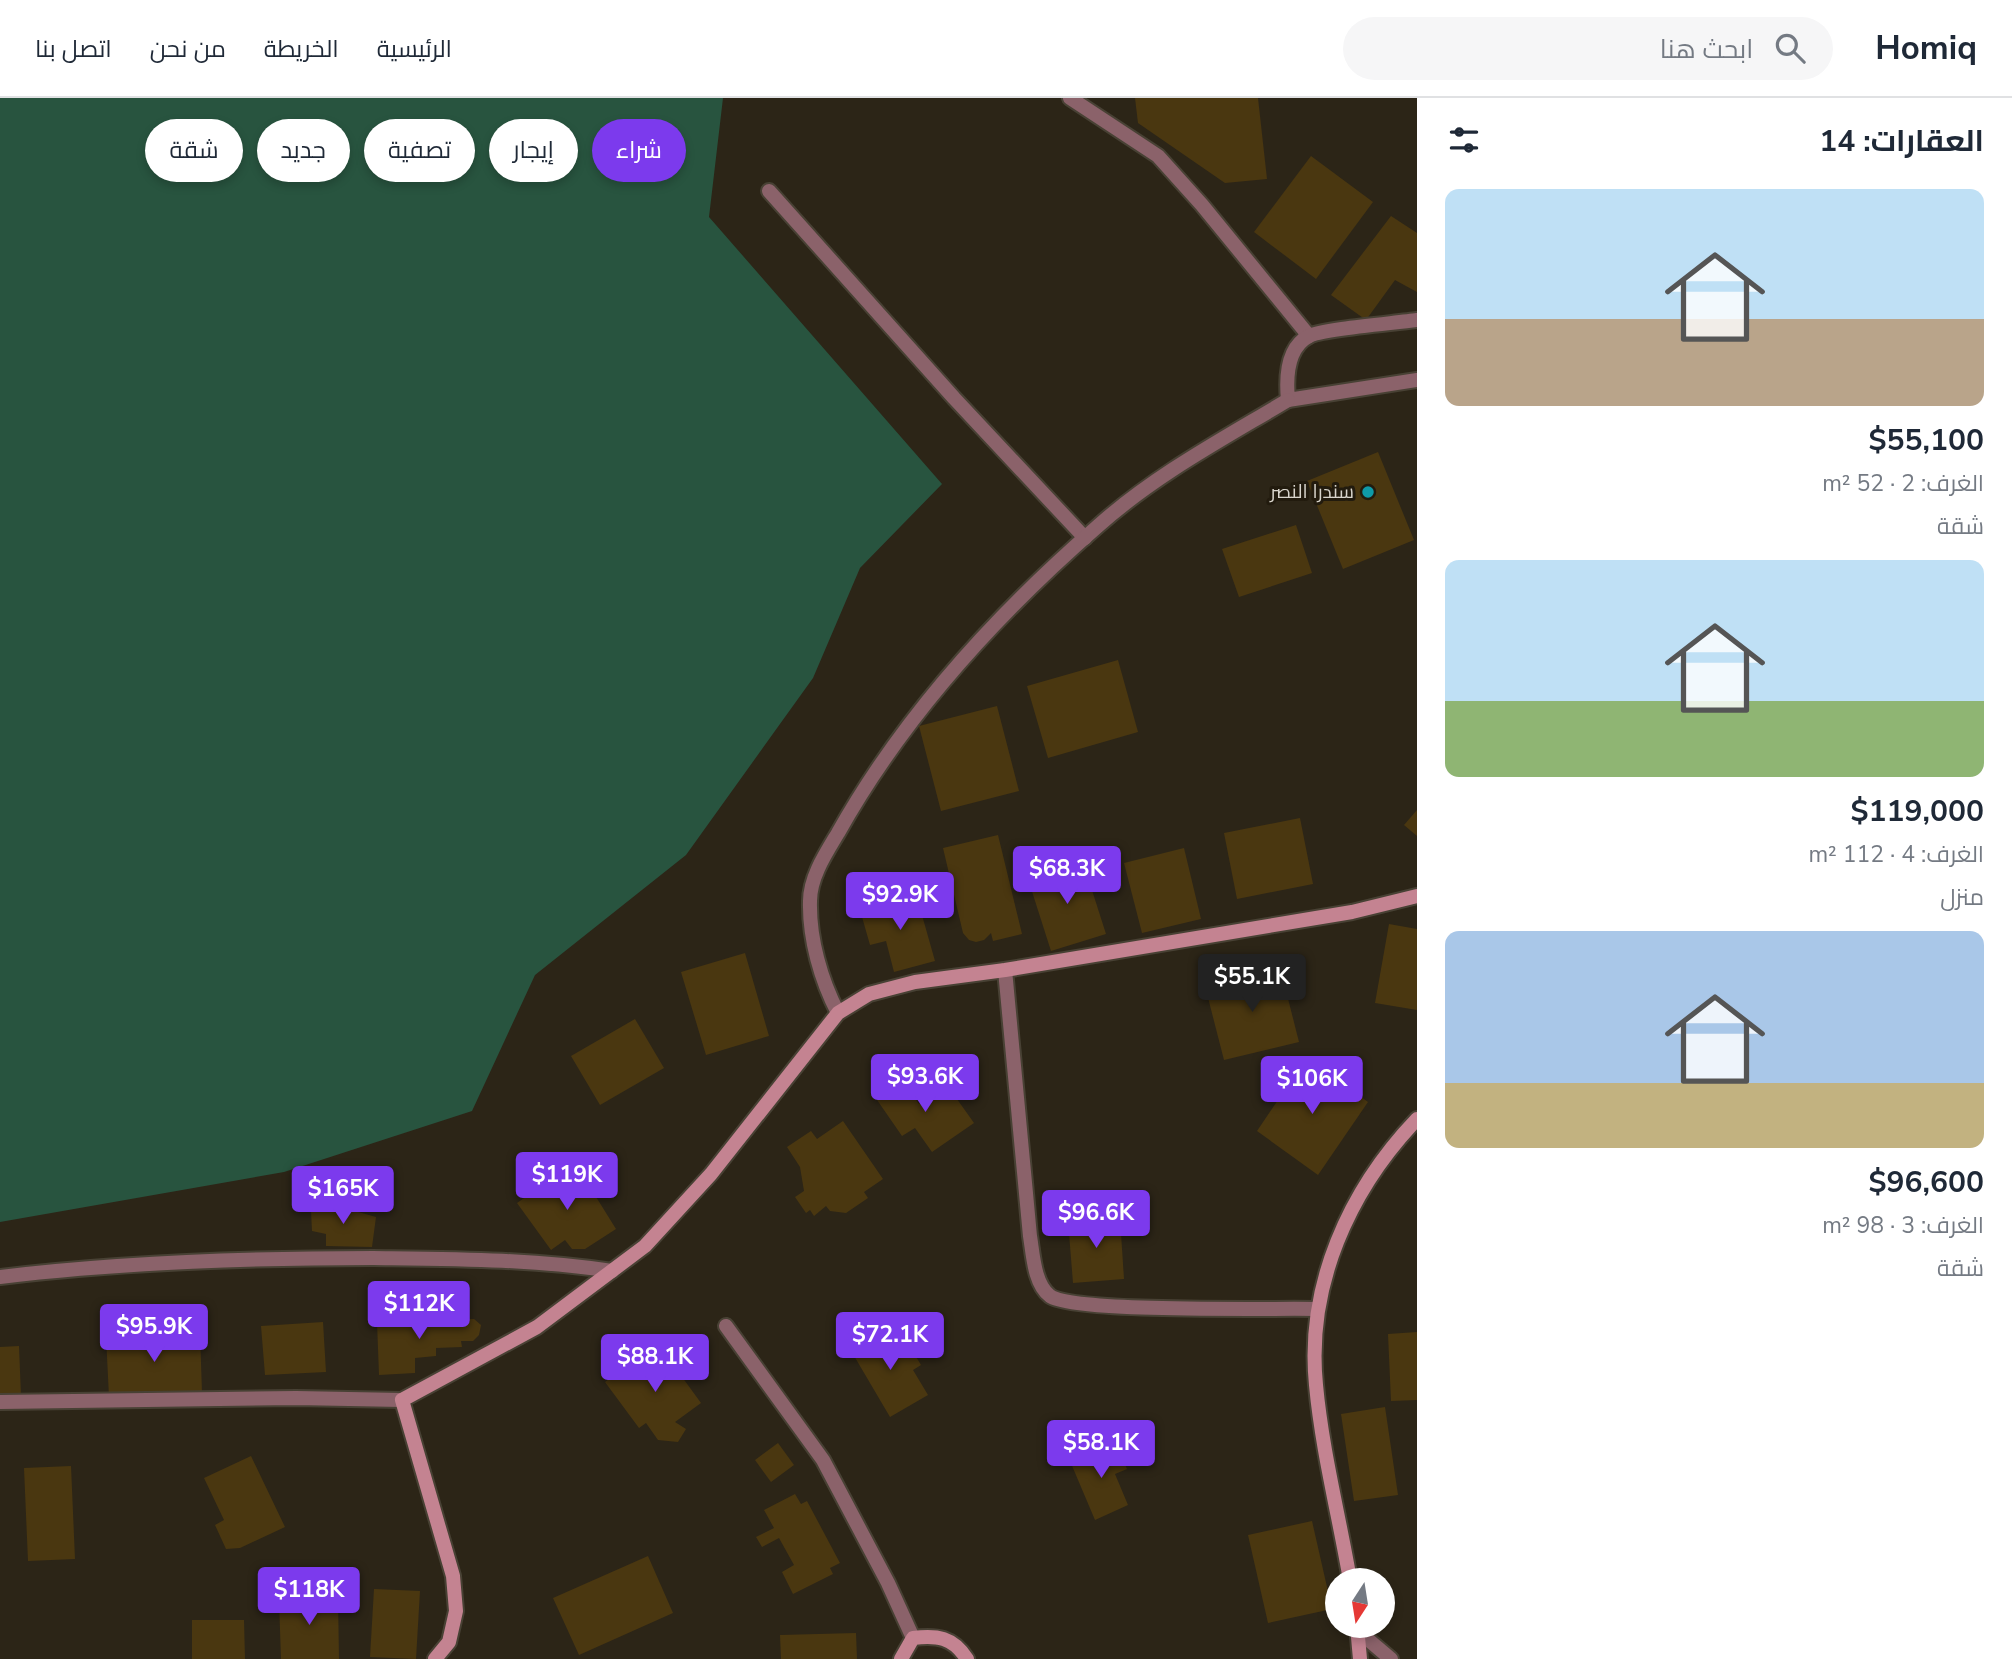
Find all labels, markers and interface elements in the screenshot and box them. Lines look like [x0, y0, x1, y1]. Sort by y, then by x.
search box [1343, 17, 1833, 80]
text: Homiq [1875, 26, 1977, 71]
icon: search [1771, 29, 1809, 67]
text: ابحث هنا [1660, 32, 1753, 67]
text: اتصل بنا [35, 33, 112, 65]
text: من نحن [150, 33, 226, 65]
text: الخريطة [264, 33, 339, 65]
text: الرئيسية [377, 33, 452, 65]
chip: شقة [145, 119, 243, 182]
chip: جديد [257, 119, 350, 182]
chip: تصفية [364, 119, 475, 182]
chip: إيجار [489, 119, 578, 182]
chip: شراء [592, 119, 686, 182]
icon: filters [1445, 121, 1483, 159]
text: العقارات: 14 [1819, 121, 1984, 162]
icon: home [1652, 234, 1778, 360]
text: $55,100 [1869, 420, 1984, 461]
text: الغرف: 2 · 52 m² [1822, 468, 1984, 499]
place label: سندرا النصر [1269, 479, 1354, 505]
marker: سندرا النصر [1360, 484, 1376, 500]
text: شقة [1937, 511, 1984, 542]
icon: home [1652, 605, 1778, 731]
text: $119,000 [1851, 791, 1984, 832]
text: الغرف: 4 · 112 m² [1808, 839, 1984, 870]
pin: $68.3K [1010, 846, 1124, 906]
text: $68.3K [1029, 853, 1105, 884]
pin: $92.9K [843, 872, 957, 932]
text: $92.9K [862, 879, 938, 910]
text: منزل [1940, 882, 1984, 913]
pin: $55.1K [1195, 954, 1309, 1014]
text: $55.1K [1214, 961, 1290, 992]
icon: home [1652, 976, 1778, 1102]
pin: $93.6K [868, 1054, 982, 1114]
pin: $106K [1263, 1056, 1361, 1116]
text: $93.6K [887, 1061, 963, 1092]
text: $106K [1277, 1063, 1347, 1094]
pin: $119K [518, 1152, 616, 1212]
text: $119K [532, 1159, 602, 1190]
text: $96,600 [1869, 1162, 1984, 1203]
pin: $165K [294, 1166, 392, 1226]
text: $165K [308, 1173, 378, 1204]
pin: $96.6K [1039, 1190, 1153, 1250]
text: $96.6K [1058, 1197, 1134, 1228]
text: الغرف: 3 · 98 m² [1822, 1210, 1984, 1241]
text: شقة [1937, 1253, 1984, 1284]
pin: $112K [370, 1282, 468, 1341]
text: $112K [384, 1288, 454, 1319]
pin: $95.9K [97, 1304, 211, 1364]
text: $95.9K [116, 1311, 192, 1342]
pin: $72.1K [833, 1312, 947, 1372]
text: $72.1K [852, 1319, 928, 1350]
pin: $88.1K [598, 1334, 712, 1394]
text: $88.1K [617, 1341, 693, 1372]
pin: $58.1K [1044, 1420, 1158, 1480]
text: $58.1K [1063, 1427, 1139, 1458]
pin: $118K [260, 1568, 358, 1627]
north arrow [1325, 1568, 1395, 1638]
map controls [1325, 1568, 1395, 1638]
text: $118K [274, 1574, 344, 1605]

